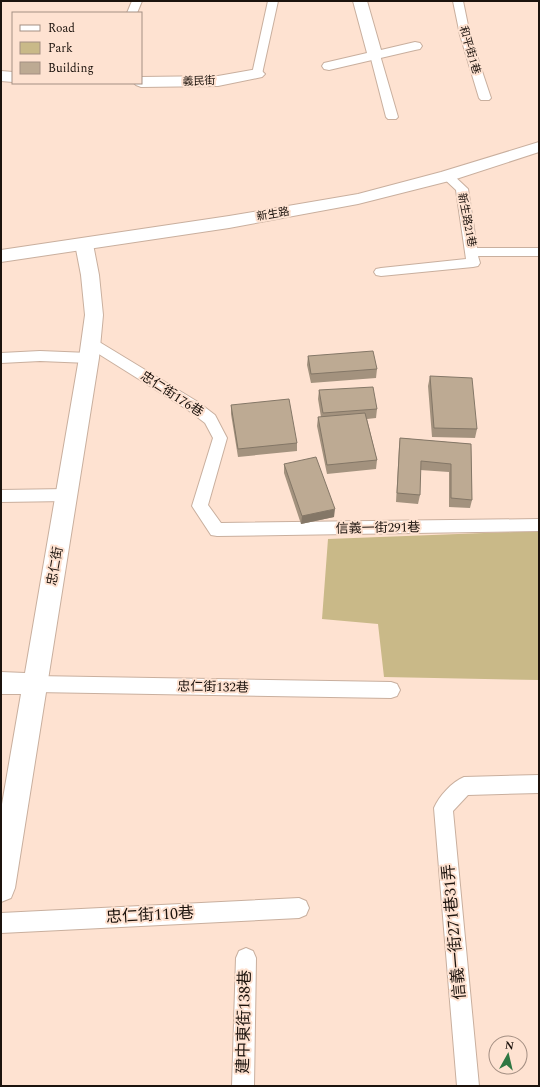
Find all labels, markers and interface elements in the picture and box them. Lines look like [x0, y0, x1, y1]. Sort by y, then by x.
legend [12, 12, 142, 84]
text: Road [48, 19, 75, 38]
street label: 和平街1巷 [455, 24, 485, 76]
text: Park [48, 39, 73, 58]
text: Building [48, 59, 94, 78]
street label: 義民街 [182, 72, 216, 90]
street label: 新生路21巷 [453, 191, 481, 249]
street label: 新生路 [255, 203, 291, 225]
street label: 忠仁街176巷 [137, 366, 207, 422]
street label: 信義一街291巷 [336, 517, 420, 539]
street label: 忠仁街 [42, 545, 68, 587]
street label: 忠仁街132巷 [177, 676, 249, 698]
street label: 信義一街271巷31弄 [436, 863, 472, 1001]
street label: 忠仁街110巷 [105, 901, 195, 929]
street label: 建中東街138巷 [231, 970, 257, 1074]
north arrow [488, 1035, 528, 1075]
text: N [504, 1037, 515, 1055]

